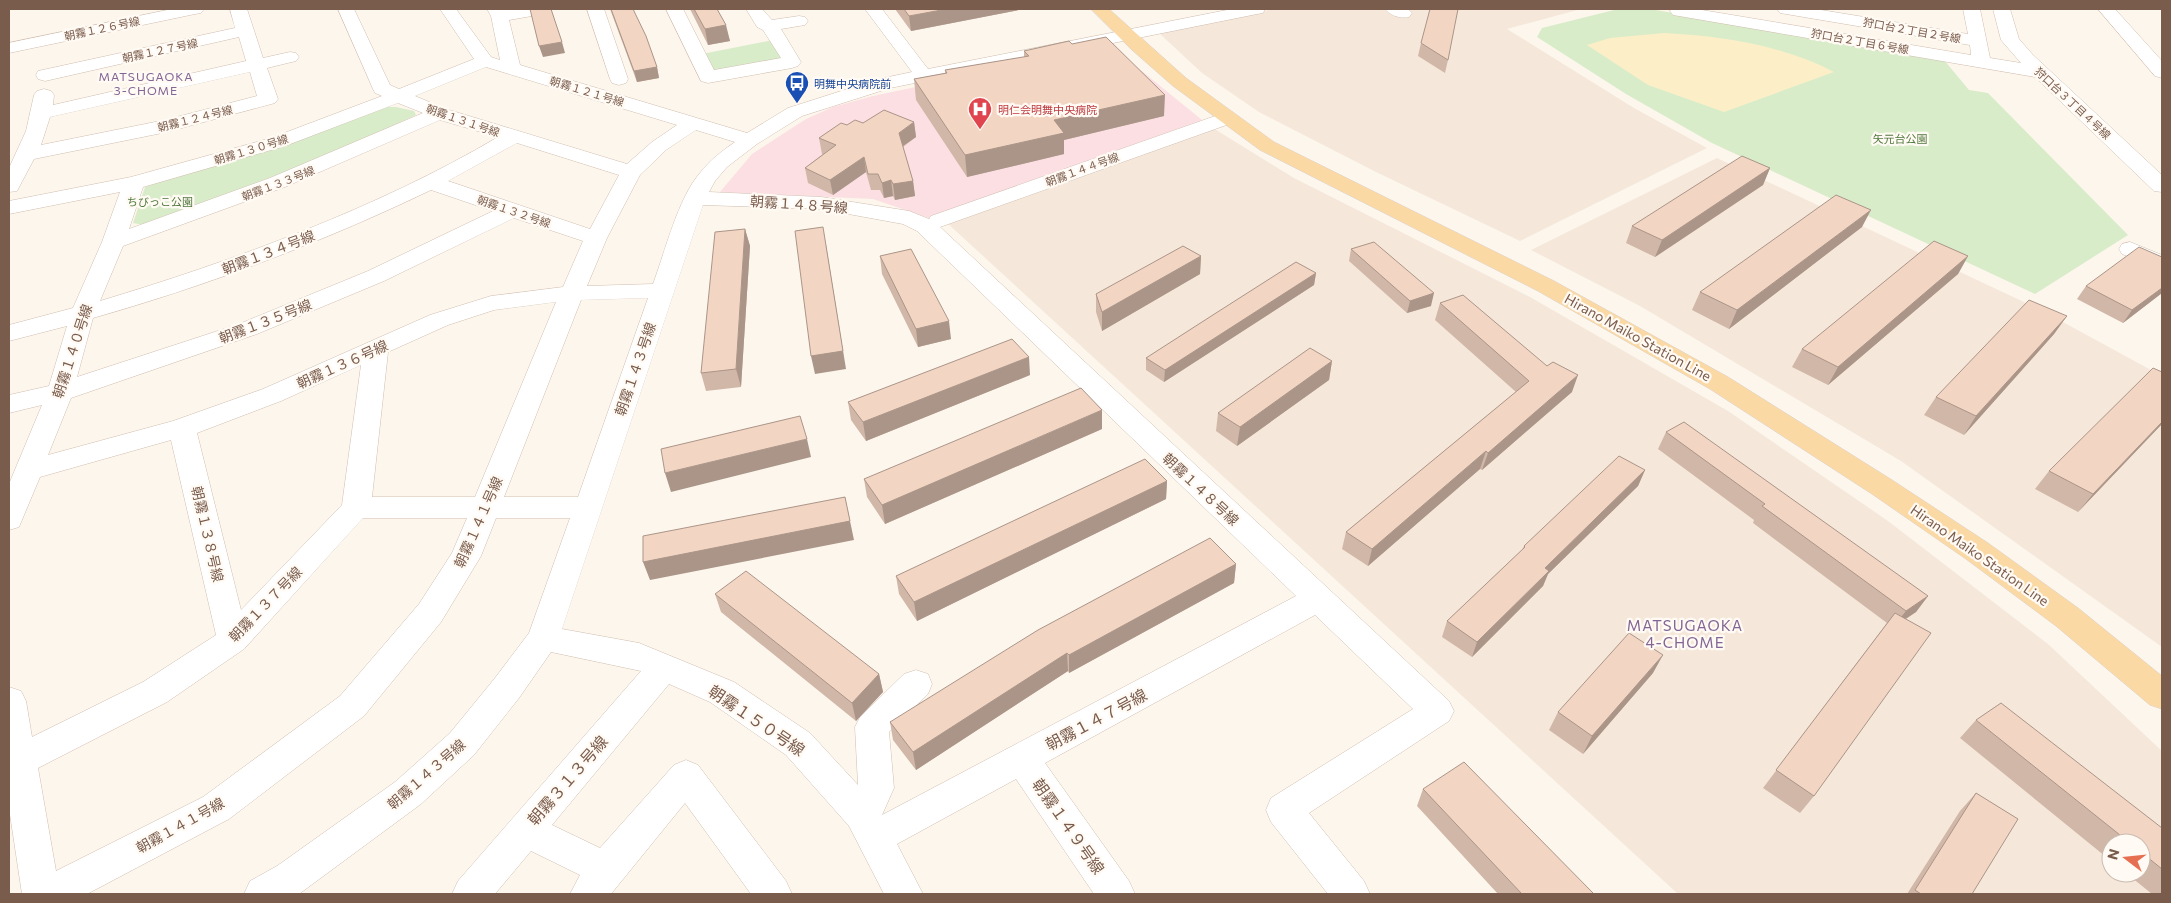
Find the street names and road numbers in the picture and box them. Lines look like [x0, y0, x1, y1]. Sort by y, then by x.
street label: 朝霧１２６号線 [63, 14, 141, 42]
street label: 狩口台２丁目２号線 [1862, 15, 1962, 45]
street label: 狩口台２丁目６号線 [1810, 26, 1910, 56]
street label: 朝霧１２７号線 [121, 36, 199, 64]
street label: 狩口台３丁目４号線 [2032, 64, 2114, 142]
street label: 朝霧１２１号線 [548, 74, 626, 108]
street label: 朝霧１３１号線 [424, 101, 502, 139]
street label: 朝霧１２４号線 [156, 102, 234, 134]
street label: 朝霧１３０号線 [212, 132, 290, 166]
street label: 朝霧１４４号線 [1044, 150, 1120, 188]
street label: 朝霧１３３号線 [240, 163, 316, 203]
street label: 朝霧１３２号線 [475, 192, 553, 230]
street label: 朝霧１４８号線 [750, 192, 848, 216]
street label: 朝霧１３４号線 [219, 227, 317, 277]
street label: Hirano Maiko Station Line [1562, 290, 1714, 384]
street label: 朝霧１３５号線 [216, 296, 314, 346]
street label: 朝霧１４０号線 [49, 302, 95, 400]
street label: 朝霧１４３号線 [611, 320, 659, 418]
street label: 朝霧１３６号線 [294, 336, 390, 392]
street label: 朝霧１４８号線 [1159, 449, 1243, 529]
street label: 朝霧１４１号線 [450, 474, 506, 570]
street label: 朝霧１３８号線 [189, 484, 227, 584]
street label: Hirano Maiko Station Line [1908, 501, 2052, 609]
street label: 朝霧１３７号線 [225, 563, 305, 645]
street label: 朝霧１５０号線 [705, 681, 809, 759]
street label: 朝霧１４７号線 [1042, 684, 1150, 754]
street label: 朝霧３１３号線 [523, 731, 611, 829]
street label: 朝霧１４３号線 [383, 735, 469, 813]
street label: 朝霧１４９号線 [1029, 775, 1109, 877]
street label: 朝霧１４１号線 [133, 794, 227, 856]

